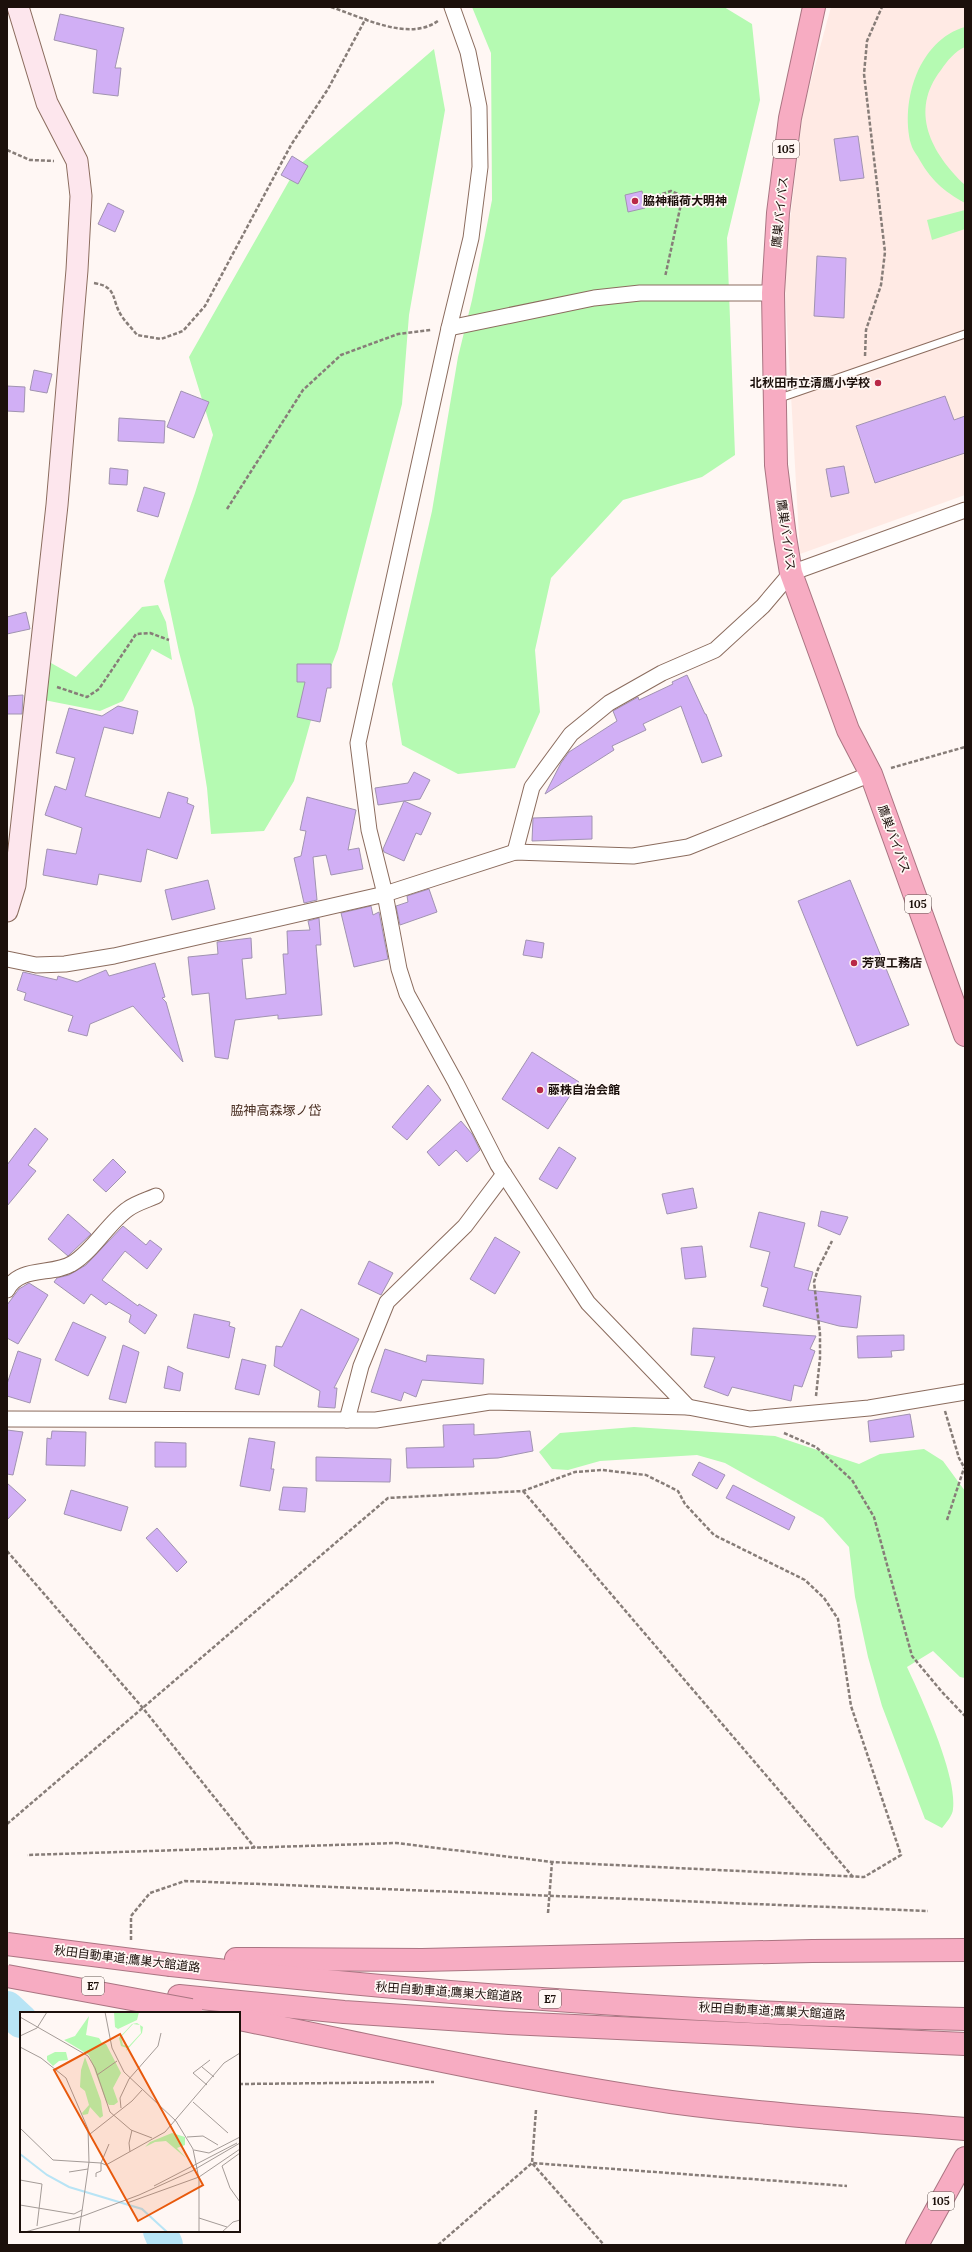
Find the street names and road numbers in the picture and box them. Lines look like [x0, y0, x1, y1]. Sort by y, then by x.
road number: 105 [773, 140, 799, 158]
street label: 鷹巣バイパス [768, 175, 791, 248]
street label: 鷹巣バイパス [774, 498, 799, 572]
street label: 鷹巣バイパス [875, 803, 914, 875]
road number: 105 [905, 895, 931, 913]
street label: 秋田自動車道;鷹巣大館道路 [53, 1942, 201, 1975]
road number: E7 [82, 1977, 104, 1995]
street label: 秋田自動車道;鷹巣大館道路 [375, 1979, 523, 2004]
road number: E7 [539, 1990, 561, 2008]
street label: 秋田自動車道;鷹巣大館道路 [698, 1999, 846, 2022]
road number: 105 [928, 2192, 954, 2210]

